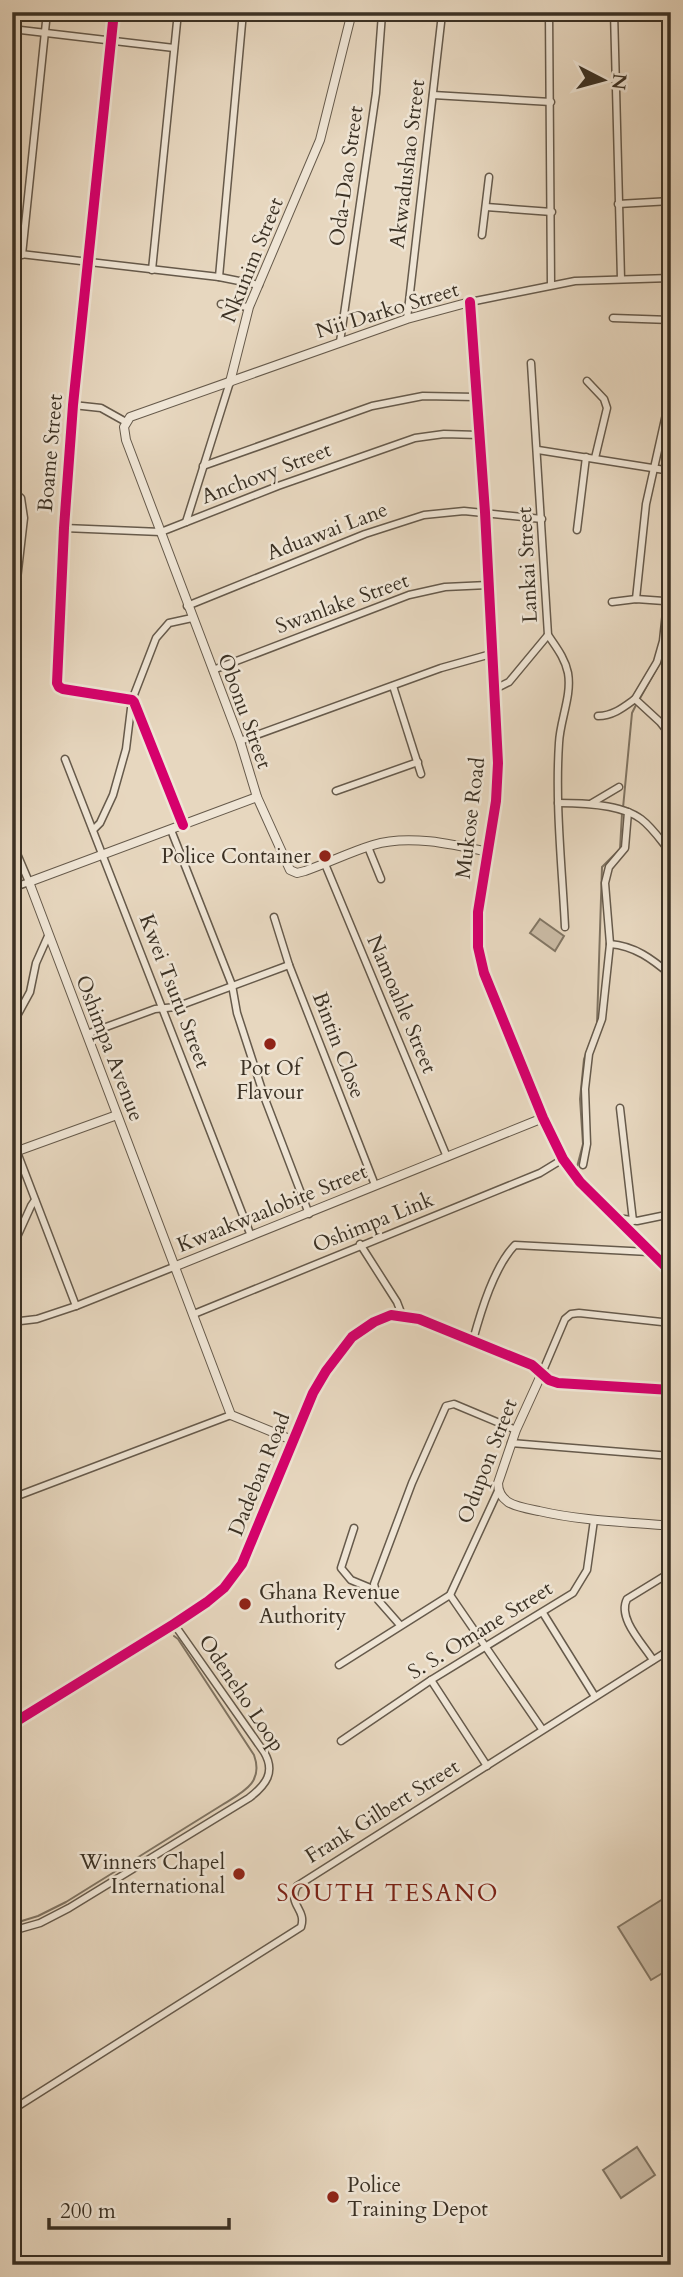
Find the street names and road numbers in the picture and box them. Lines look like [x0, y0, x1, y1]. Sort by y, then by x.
street label: Akwadushao Street [383, 78, 432, 250]
street label: Oda-Dao Street [322, 104, 371, 248]
street label: Nkunim Street [214, 193, 291, 327]
street label: Nii Darko Street [312, 275, 462, 346]
street label: Boame Street [31, 393, 70, 513]
street label: Anchovy Street [197, 435, 336, 512]
street label: Aduawai Lane [262, 495, 392, 568]
street label: Lankai Street [510, 506, 545, 624]
street label: Swanlake Street [272, 566, 413, 641]
street label: Obonu Street [210, 650, 279, 773]
street label: Mukose Road [449, 756, 492, 880]
street label: Kwei Tsuru Street [132, 910, 217, 1073]
street label: Namoahle Street [359, 931, 444, 1078]
street label: Oshimpa Avenue [68, 971, 151, 1125]
street label: Bintin Close [305, 988, 372, 1102]
street label: Kwaakwaalobite Street [173, 1157, 372, 1260]
street label: Oshimpa Link [308, 1185, 439, 1260]
street label: Odupon Street [450, 1394, 525, 1528]
street label: Dadeban Road [221, 1408, 297, 1540]
street label: S. S. Omane Street [402, 1574, 558, 1687]
street label: Odeneho Loop [192, 1629, 291, 1758]
street label: Frank Gilbert Street [300, 1752, 465, 1871]

